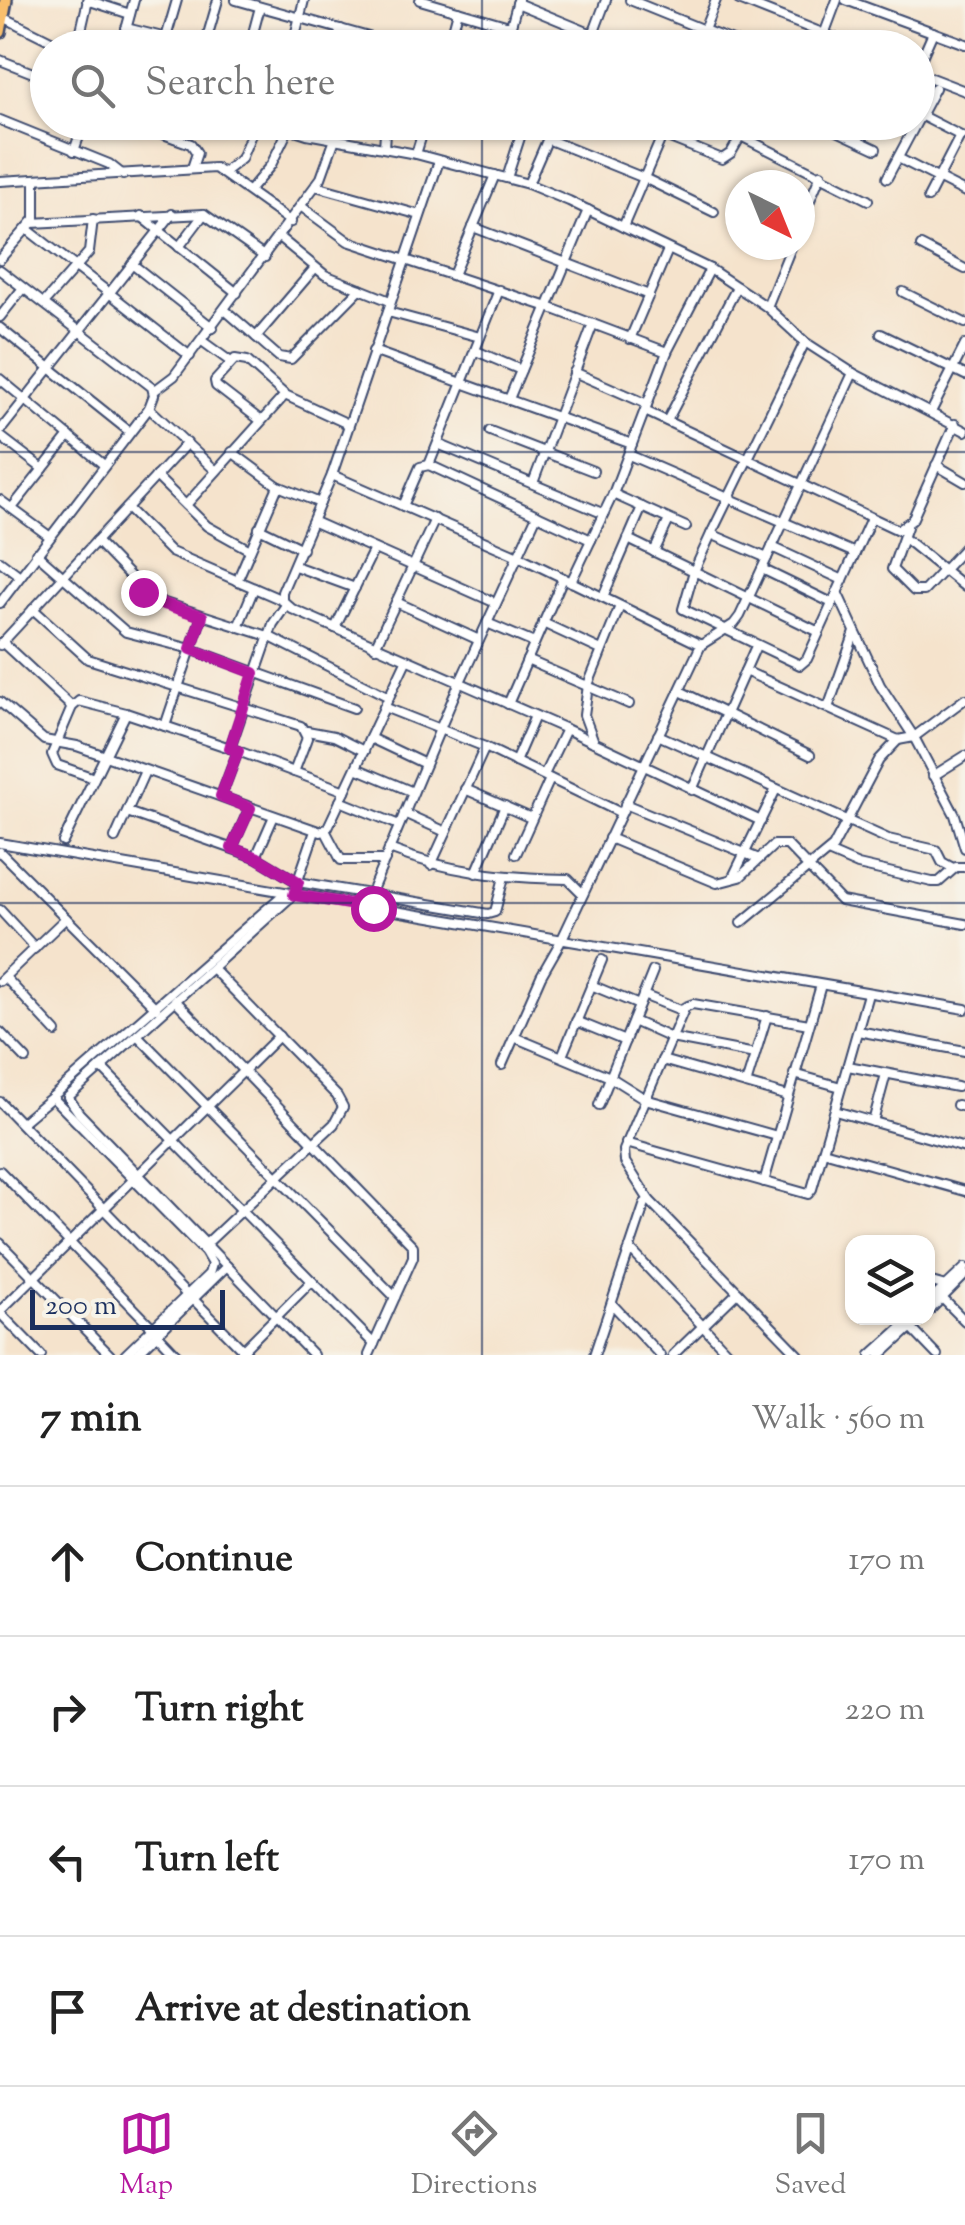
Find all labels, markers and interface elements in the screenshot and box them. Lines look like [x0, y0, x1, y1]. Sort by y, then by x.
search box [30, 30, 935, 140]
icon: search [65, 58, 120, 113]
text: Search here [145, 58, 336, 112]
north arrow [725, 170, 815, 260]
route end [121, 570, 167, 616]
route start [351, 886, 397, 932]
map controls [845, 1235, 935, 1325]
button: layers [845, 1235, 935, 1325]
scale bar [30, 1285, 225, 1330]
text: 200 m [45, 1287, 117, 1327]
text: 7 min [40, 1390, 141, 1450]
text: Walk · 560 m [751, 1397, 925, 1443]
icon: ahead [40, 1534, 95, 1589]
text: Continue [135, 1534, 293, 1588]
text: 170 m [848, 1538, 925, 1584]
icon: right [40, 1684, 95, 1739]
text: Turn right [135, 1684, 303, 1738]
text: 220 m [845, 1688, 925, 1734]
icon: left [40, 1834, 95, 1889]
text: Turn left [135, 1834, 279, 1888]
text: 170 m [848, 1838, 925, 1884]
icon: arrive [40, 1984, 95, 2039]
text: Arrive at destination [135, 1984, 471, 2038]
tab: Map [119, 2106, 174, 2206]
tab: Directions [411, 2106, 537, 2206]
tab: Saved [774, 2106, 846, 2206]

